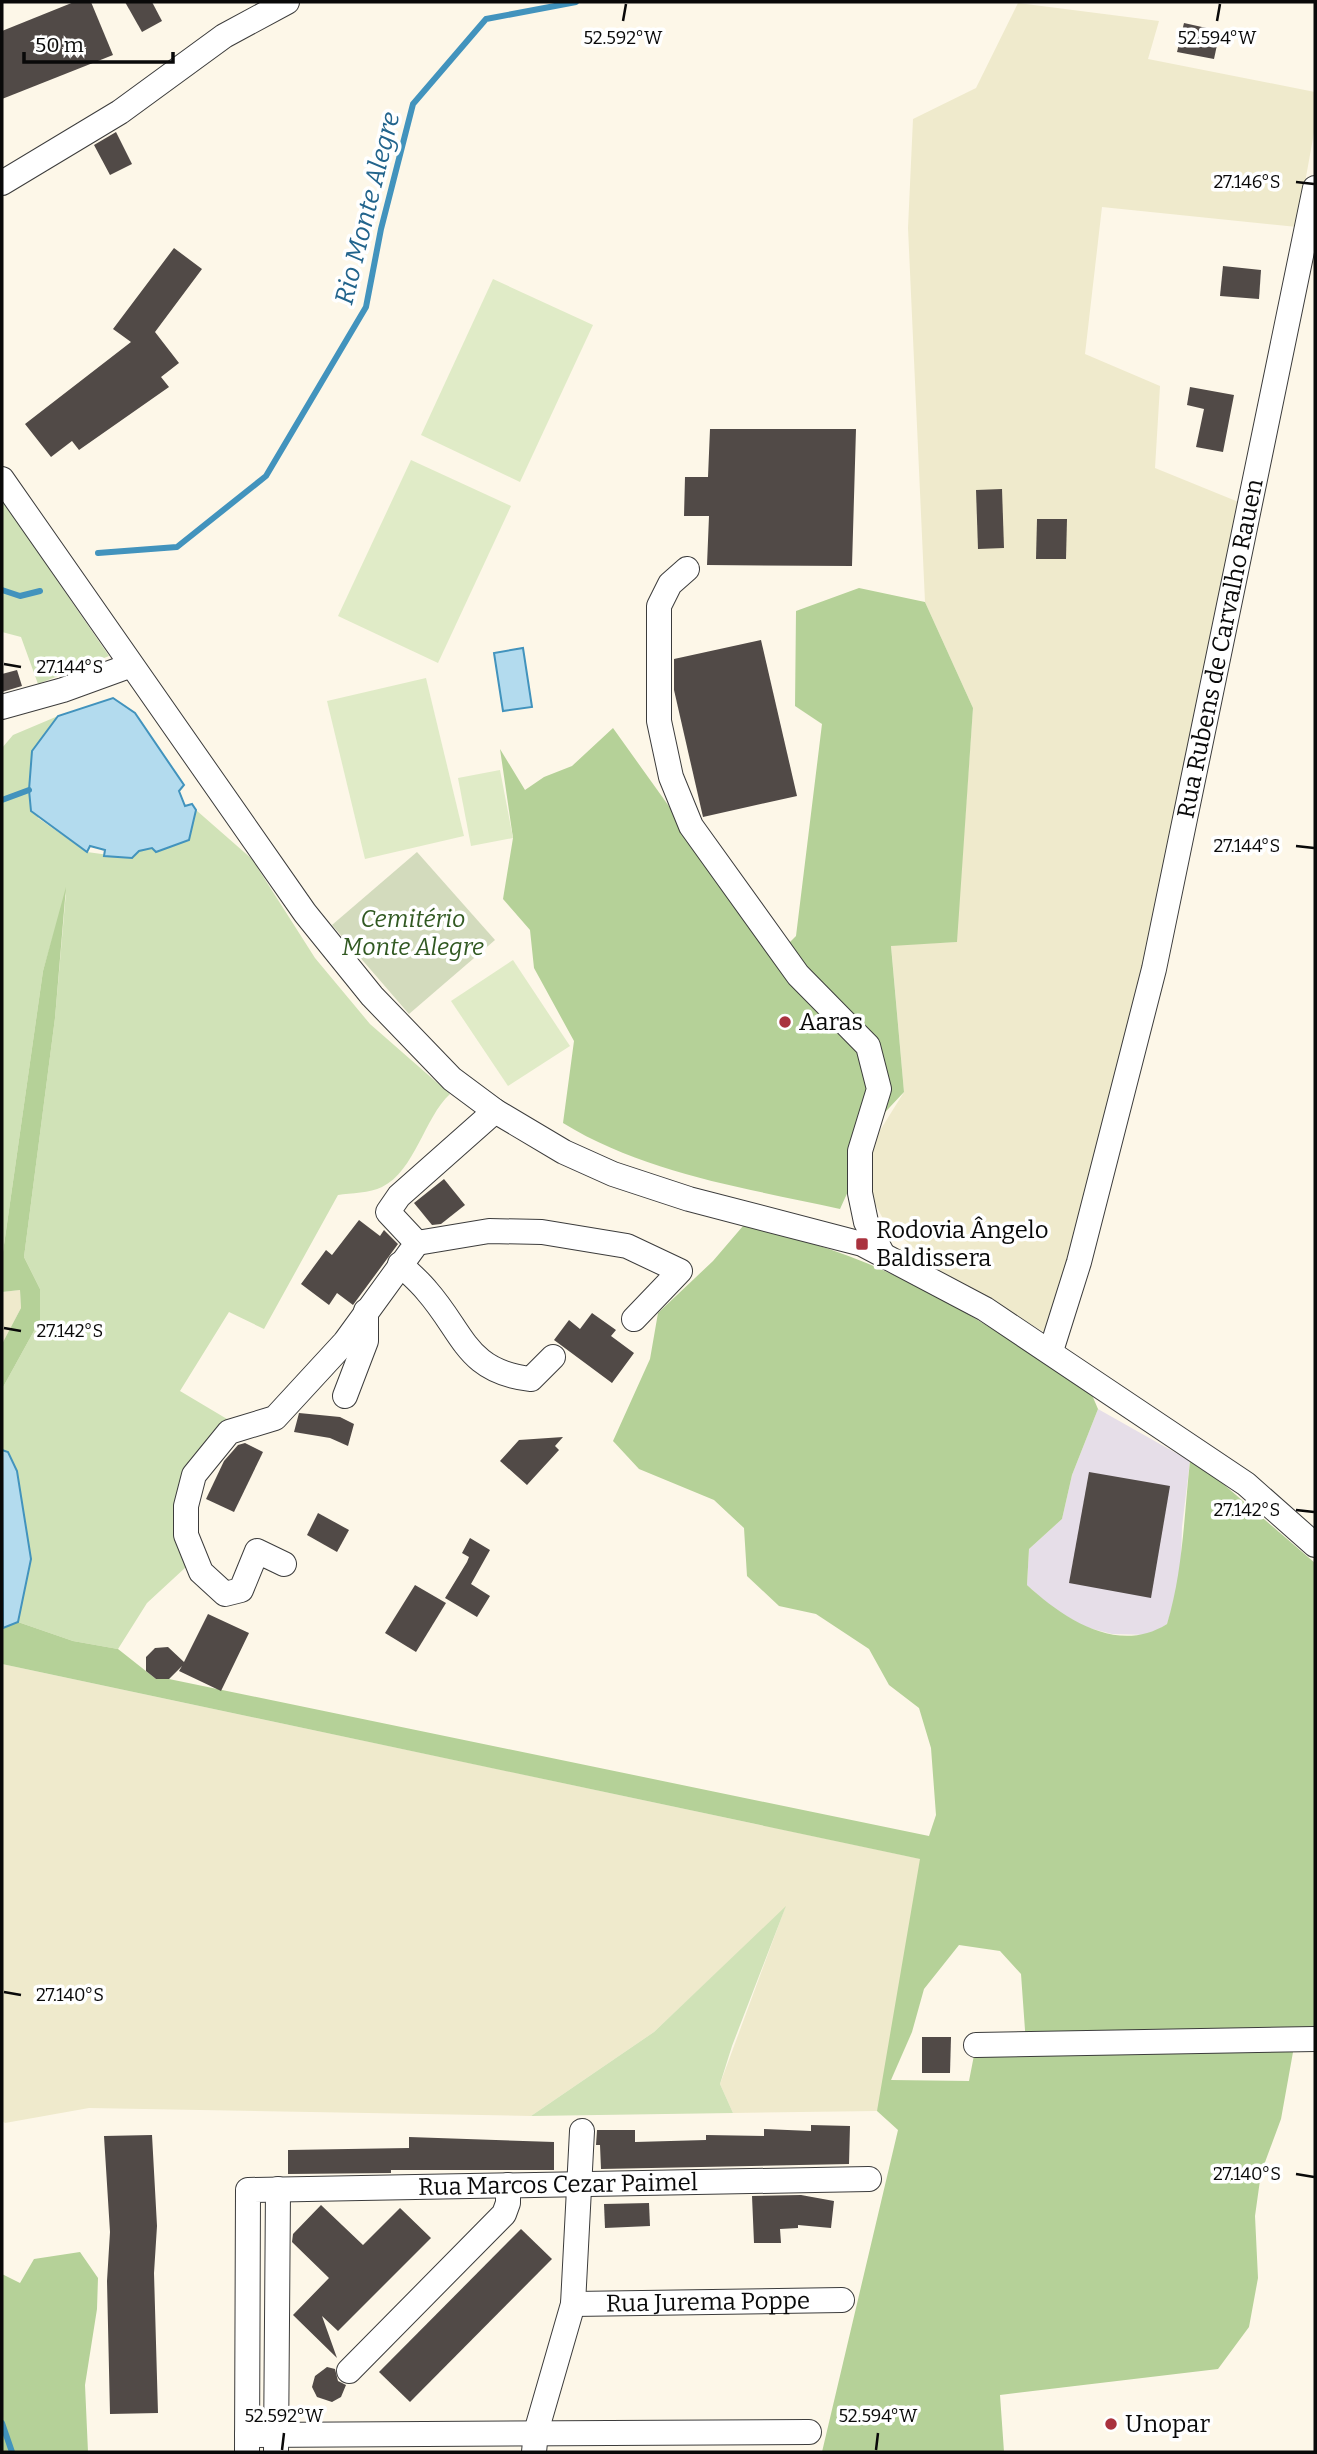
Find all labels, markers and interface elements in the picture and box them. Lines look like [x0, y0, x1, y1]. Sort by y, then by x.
scale bar [24, 21, 173, 65]
text: 52.592°W [583, 27, 663, 49]
text: 52.594°W [1177, 27, 1257, 49]
text: 50 m [35, 32, 84, 58]
water label: Rio Monte Alegre [329, 109, 406, 308]
text: 27.146°S [1213, 171, 1281, 193]
street label: Rua Rubens de Carvalho Rauen [1171, 476, 1269, 821]
text: 27.144°S [37, 656, 103, 678]
text: 27.144°S [1214, 835, 1280, 857]
park label: Cemitério Monte Alegre [342, 905, 484, 961]
place label: Aaras [799, 1008, 863, 1036]
marker: Aaras [777, 1014, 793, 1030]
place label: Rodovia Ângelo Baldissera [876, 1216, 1049, 1272]
marker: Rodovia Ângelo Baldissera [854, 1236, 870, 1252]
text: 27.142°S [37, 1320, 103, 1342]
text: 27.142°S [1214, 1499, 1280, 1521]
text: 27.140°S [36, 1984, 104, 2006]
text: 27.140°S [1213, 2163, 1281, 2185]
street label: Rua Marcos Cezar Paimel [418, 2168, 698, 2201]
street label: Rua Jurema Poppe [606, 2286, 810, 2318]
text: 52.592°W [244, 2405, 324, 2427]
text: 52.594°W [838, 2405, 918, 2427]
place label: Unopar [1125, 2410, 1210, 2438]
marker: Unopar [1103, 2416, 1119, 2432]

